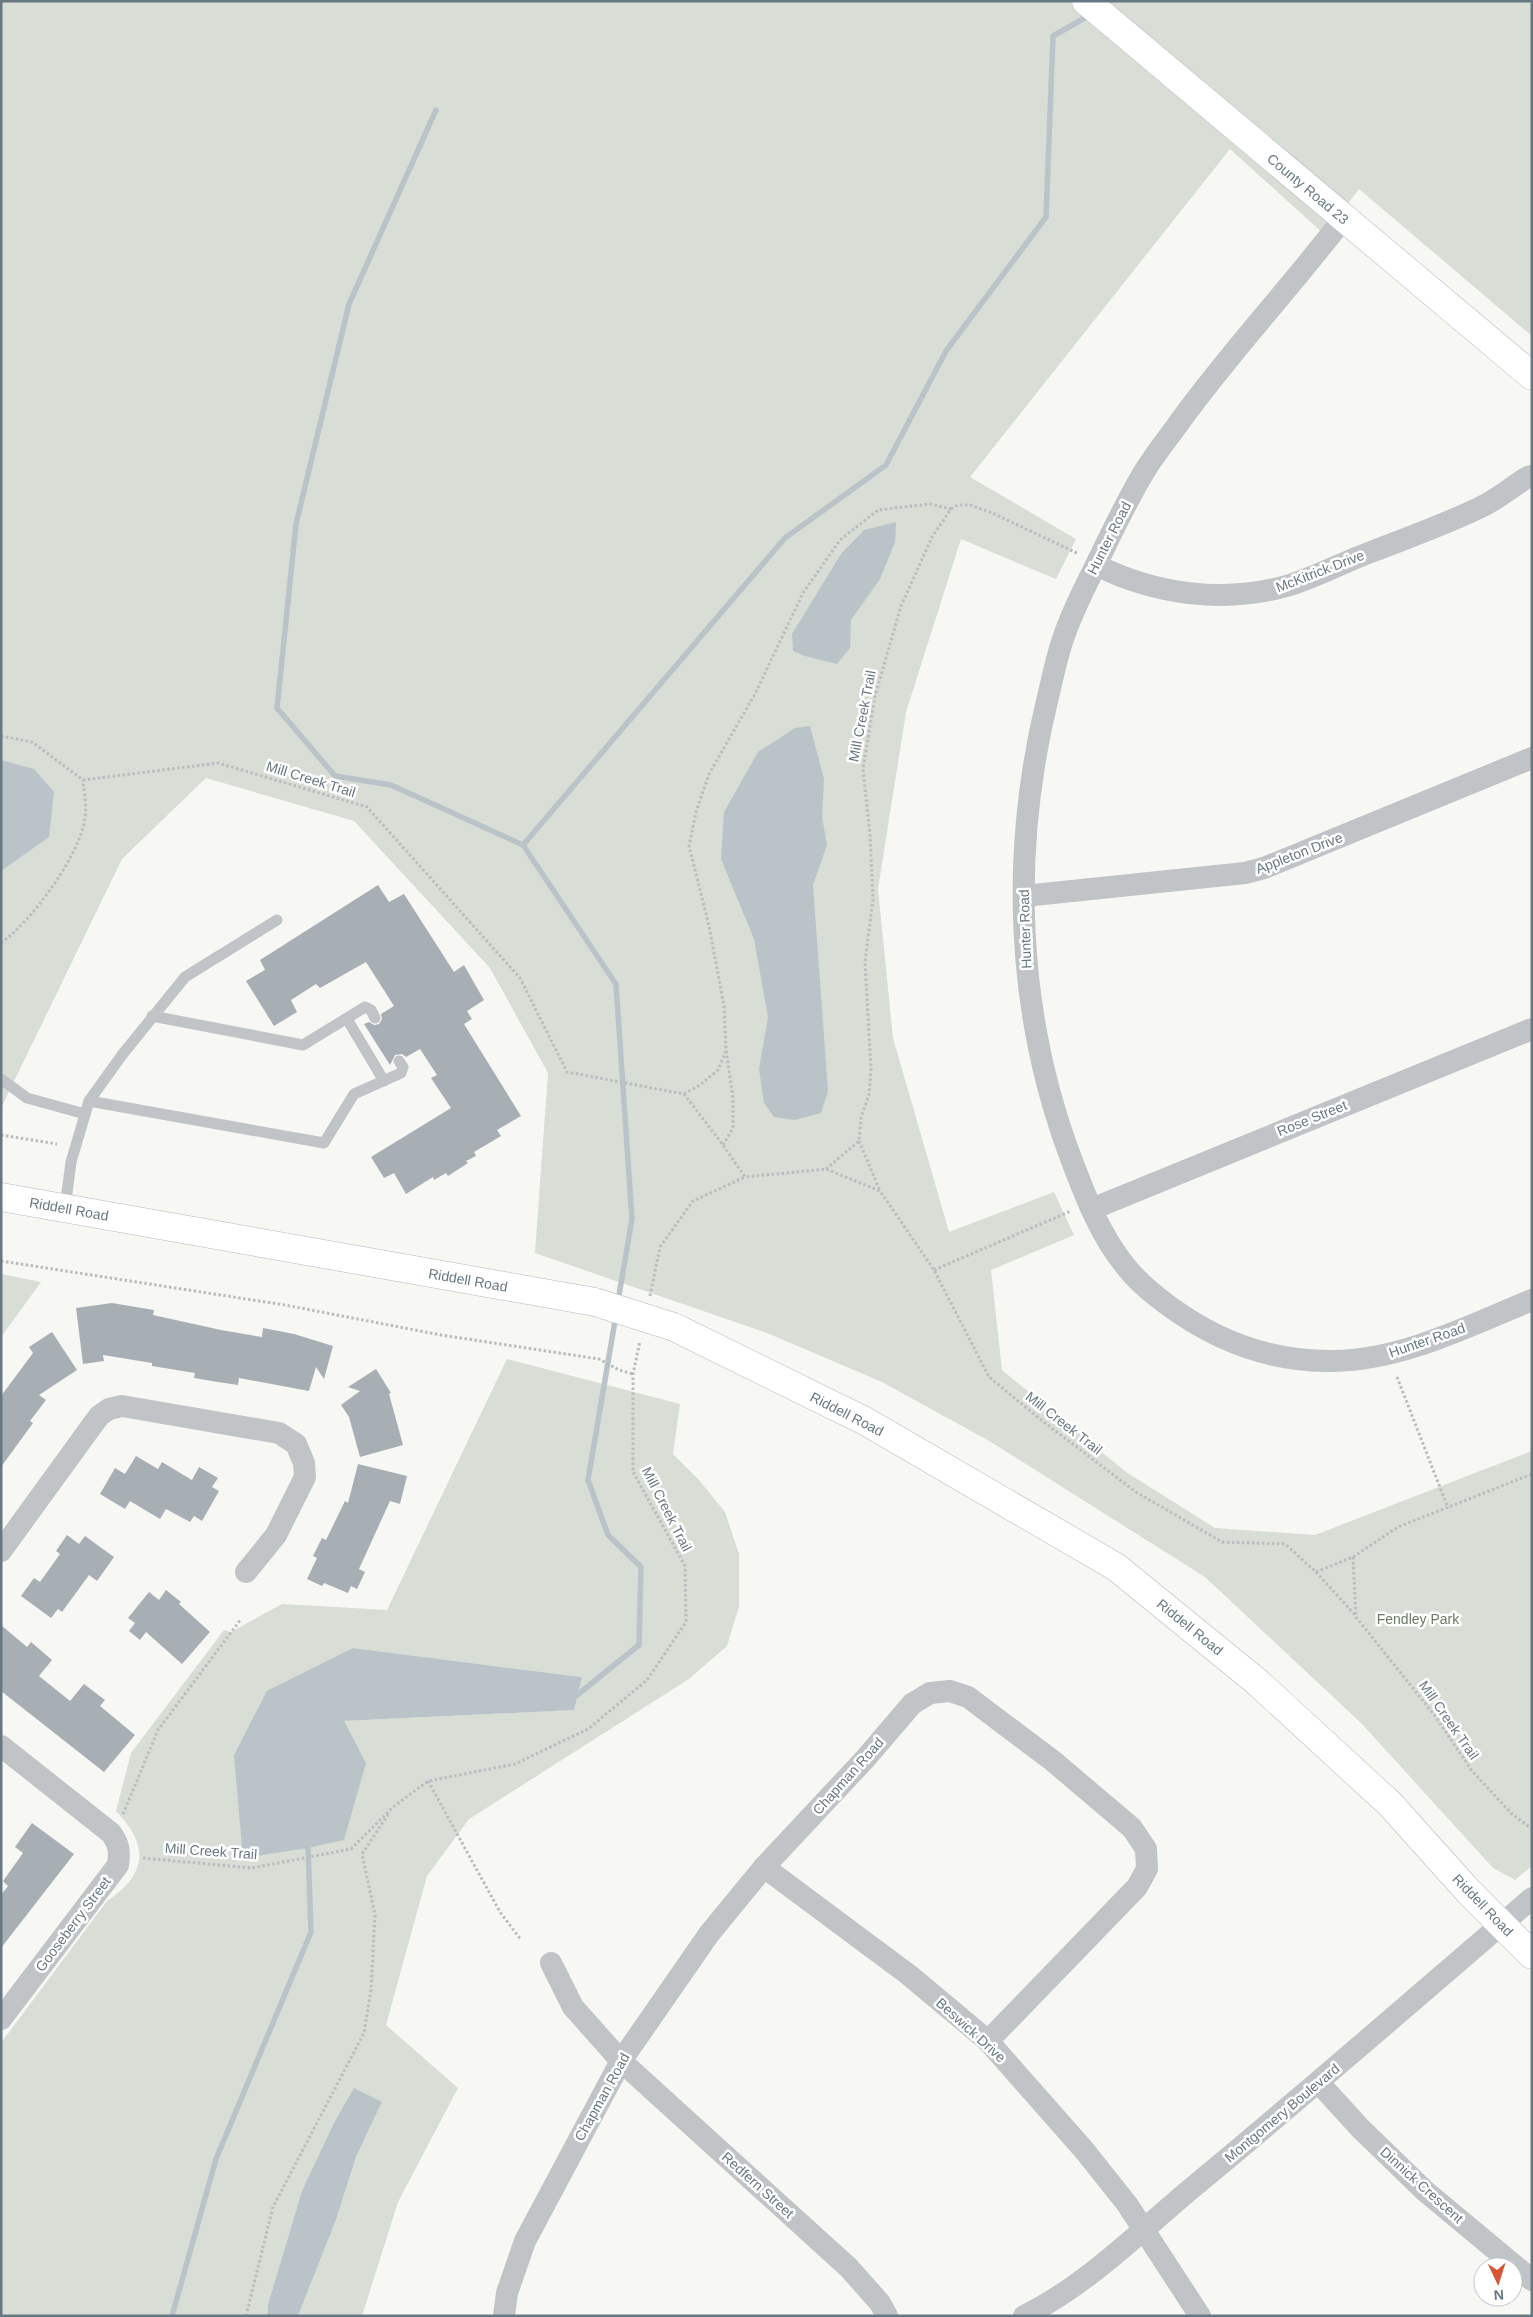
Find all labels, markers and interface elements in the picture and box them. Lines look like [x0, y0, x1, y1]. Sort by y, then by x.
street label: County Road 23 [1264, 150, 1352, 228]
street label: Hunter Road [1084, 499, 1134, 577]
street label: McKitrick Drive [1274, 547, 1367, 595]
street label: Mill Creek Trail [845, 669, 879, 763]
street label: Mill Creek Trail [264, 758, 358, 800]
street label: Appleton Drive [1253, 829, 1345, 877]
street label: Hunter Road [1016, 889, 1034, 969]
street label: Rose Street [1275, 1097, 1349, 1139]
street label: Riddell Road [28, 1194, 110, 1224]
street label: Riddell Road [427, 1265, 509, 1295]
street label: Hunter Road [1387, 1320, 1467, 1360]
street label: Mill Creek Trail [1023, 1388, 1105, 1458]
street label: Riddell Road [808, 1389, 886, 1439]
street label: Mill Creek Trail [639, 1464, 695, 1554]
street label: Riddell Road [1154, 1596, 1226, 1658]
park label: Fendley Park [1377, 1611, 1460, 1627]
street label: Mill Creek Trail [1416, 1677, 1482, 1763]
street label: Chapman Road [809, 1734, 887, 1818]
street label: Mill Creek Trail [164, 1840, 258, 1862]
street label: Riddell Road [1449, 1871, 1517, 1939]
street label: Gooseberry Street [32, 1873, 114, 1974]
street label: Beswick Drive [933, 1995, 1009, 2065]
street label: Chapman Road [571, 2050, 633, 2144]
street label: Montgomery Boulevard [1221, 2060, 1343, 2166]
street label: Dinnick Crescent [1377, 2144, 1467, 2226]
street label: Redfern Street [719, 2149, 797, 2221]
north arrow [1473, 2257, 1523, 2307]
text: N [1493, 2287, 1505, 2303]

